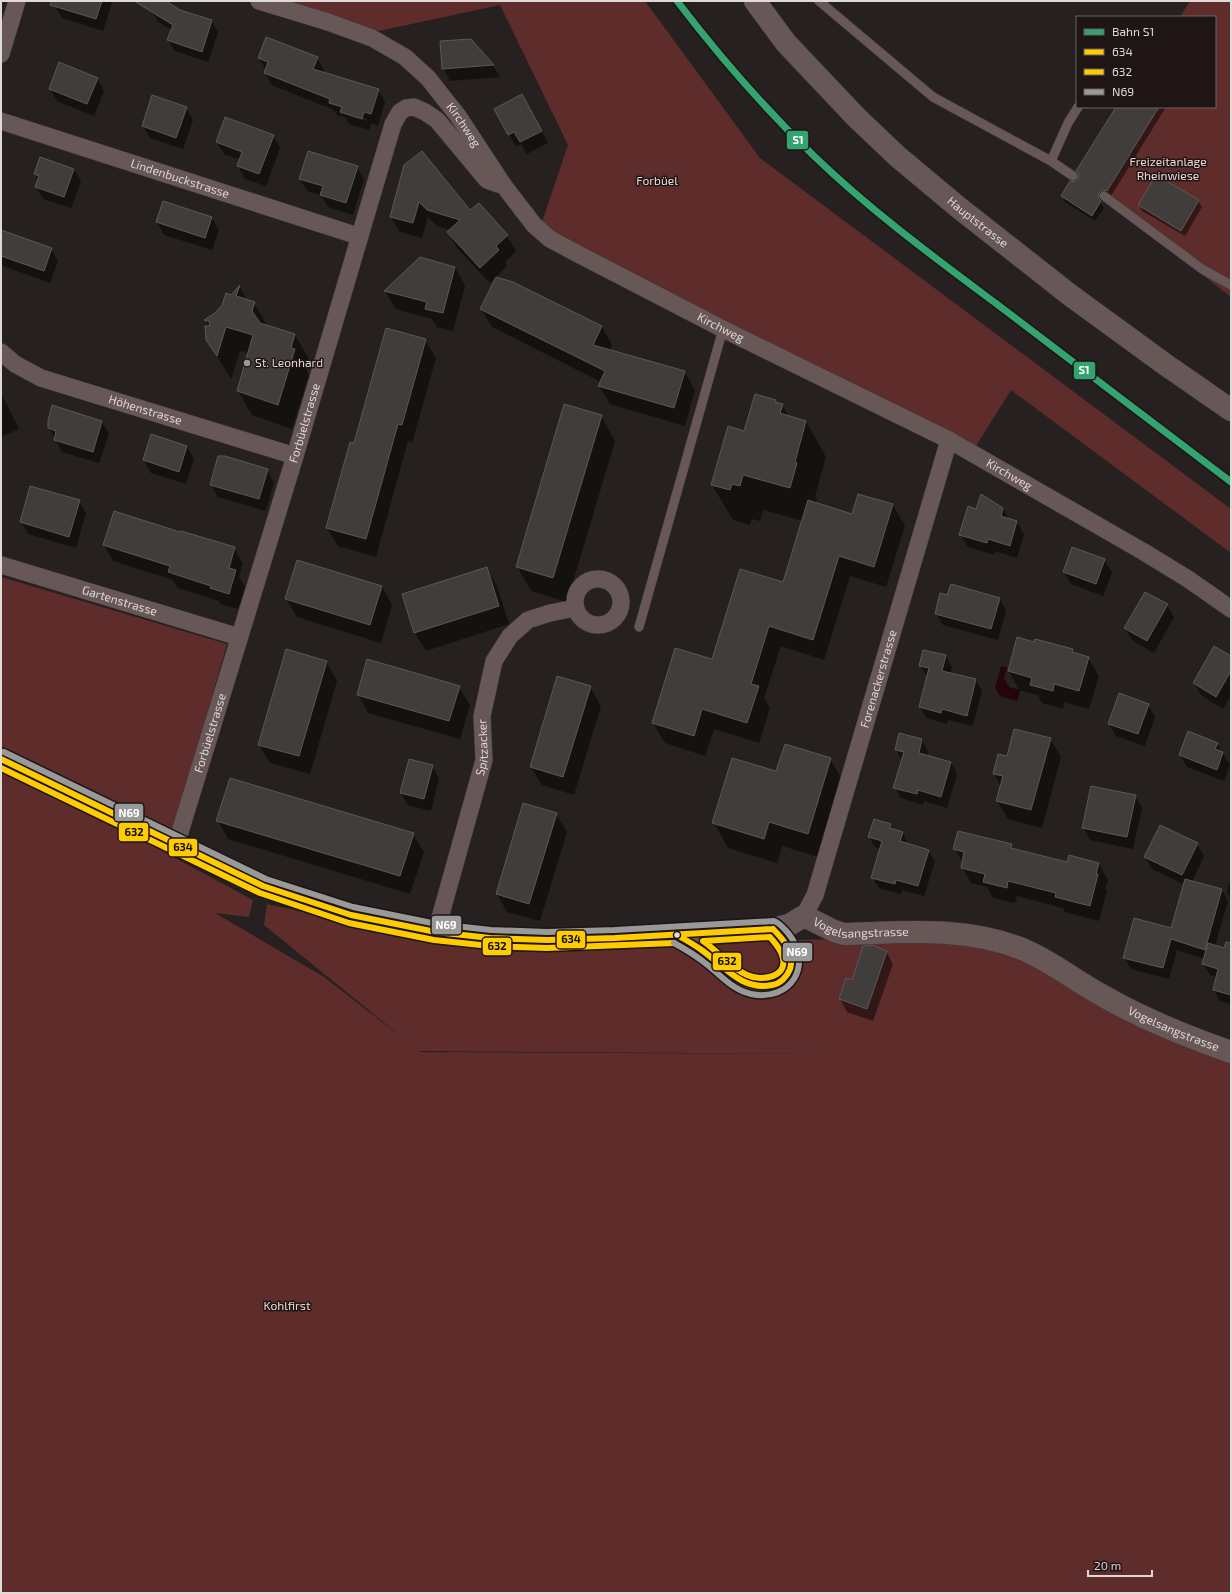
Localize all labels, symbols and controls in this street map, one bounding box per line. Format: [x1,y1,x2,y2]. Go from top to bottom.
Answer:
legend [1076,16,1216,108]
text: Bahn S1 [1112,24,1154,38]
text: 634 [1112,44,1133,58]
text: 632 [1112,64,1133,78]
text: N69 [1112,84,1134,98]
street label: Kirchweg [444,99,484,149]
line badge: S1 [786,130,809,150]
text: S1 [792,133,804,146]
park label: Freizeitanlage Rheinwiese [1129,154,1207,182]
street label: Lindenbuckstrasse [129,155,231,200]
park label: Forbüel [636,173,678,187]
street label: Hauptstrasse [945,193,1011,250]
street label: Kirchweg [695,309,747,344]
place label: St. Leonhard [255,355,323,369]
marker: St. Leonhard [242,358,252,368]
line badge: S1 [1073,361,1096,380]
text: S1 [1078,363,1090,376]
street label: Forbüelstrasse [285,381,322,464]
street label: Höhenstrasse [107,391,184,427]
street label: Kirchweg [984,455,1035,493]
street label: Gartenstrasse [81,582,159,618]
street label: Forenackerstrasse [857,628,899,729]
street label: Forbüelstrasse [191,691,228,774]
street label: Spitzacker [472,719,490,777]
line badge: N69 [114,803,144,822]
text: N69 [119,806,139,819]
line badge: 632 [118,822,149,842]
text: 632 [124,825,144,838]
line badge: 634 [168,838,198,857]
text: 634 [173,840,193,853]
street label: Vogelsangstrasse [811,914,909,940]
line badge: N69 [431,915,462,935]
text: N69 [436,918,456,931]
line badge: 634 [556,930,586,949]
unlabelled marker [672,930,682,940]
text: 634 [561,932,581,945]
line badge: 632 [482,937,512,956]
text: 632 [487,939,507,952]
line badge: N69 [782,942,813,962]
text: N69 [787,945,807,958]
line badge: 632 [712,952,742,971]
text: 632 [717,954,737,967]
street label: Vogelsangstrasse [1126,1003,1221,1053]
park label: Kohlfirst [264,1298,311,1312]
scale bar [1088,1552,1152,1578]
text: 20 m [1094,1558,1121,1572]

